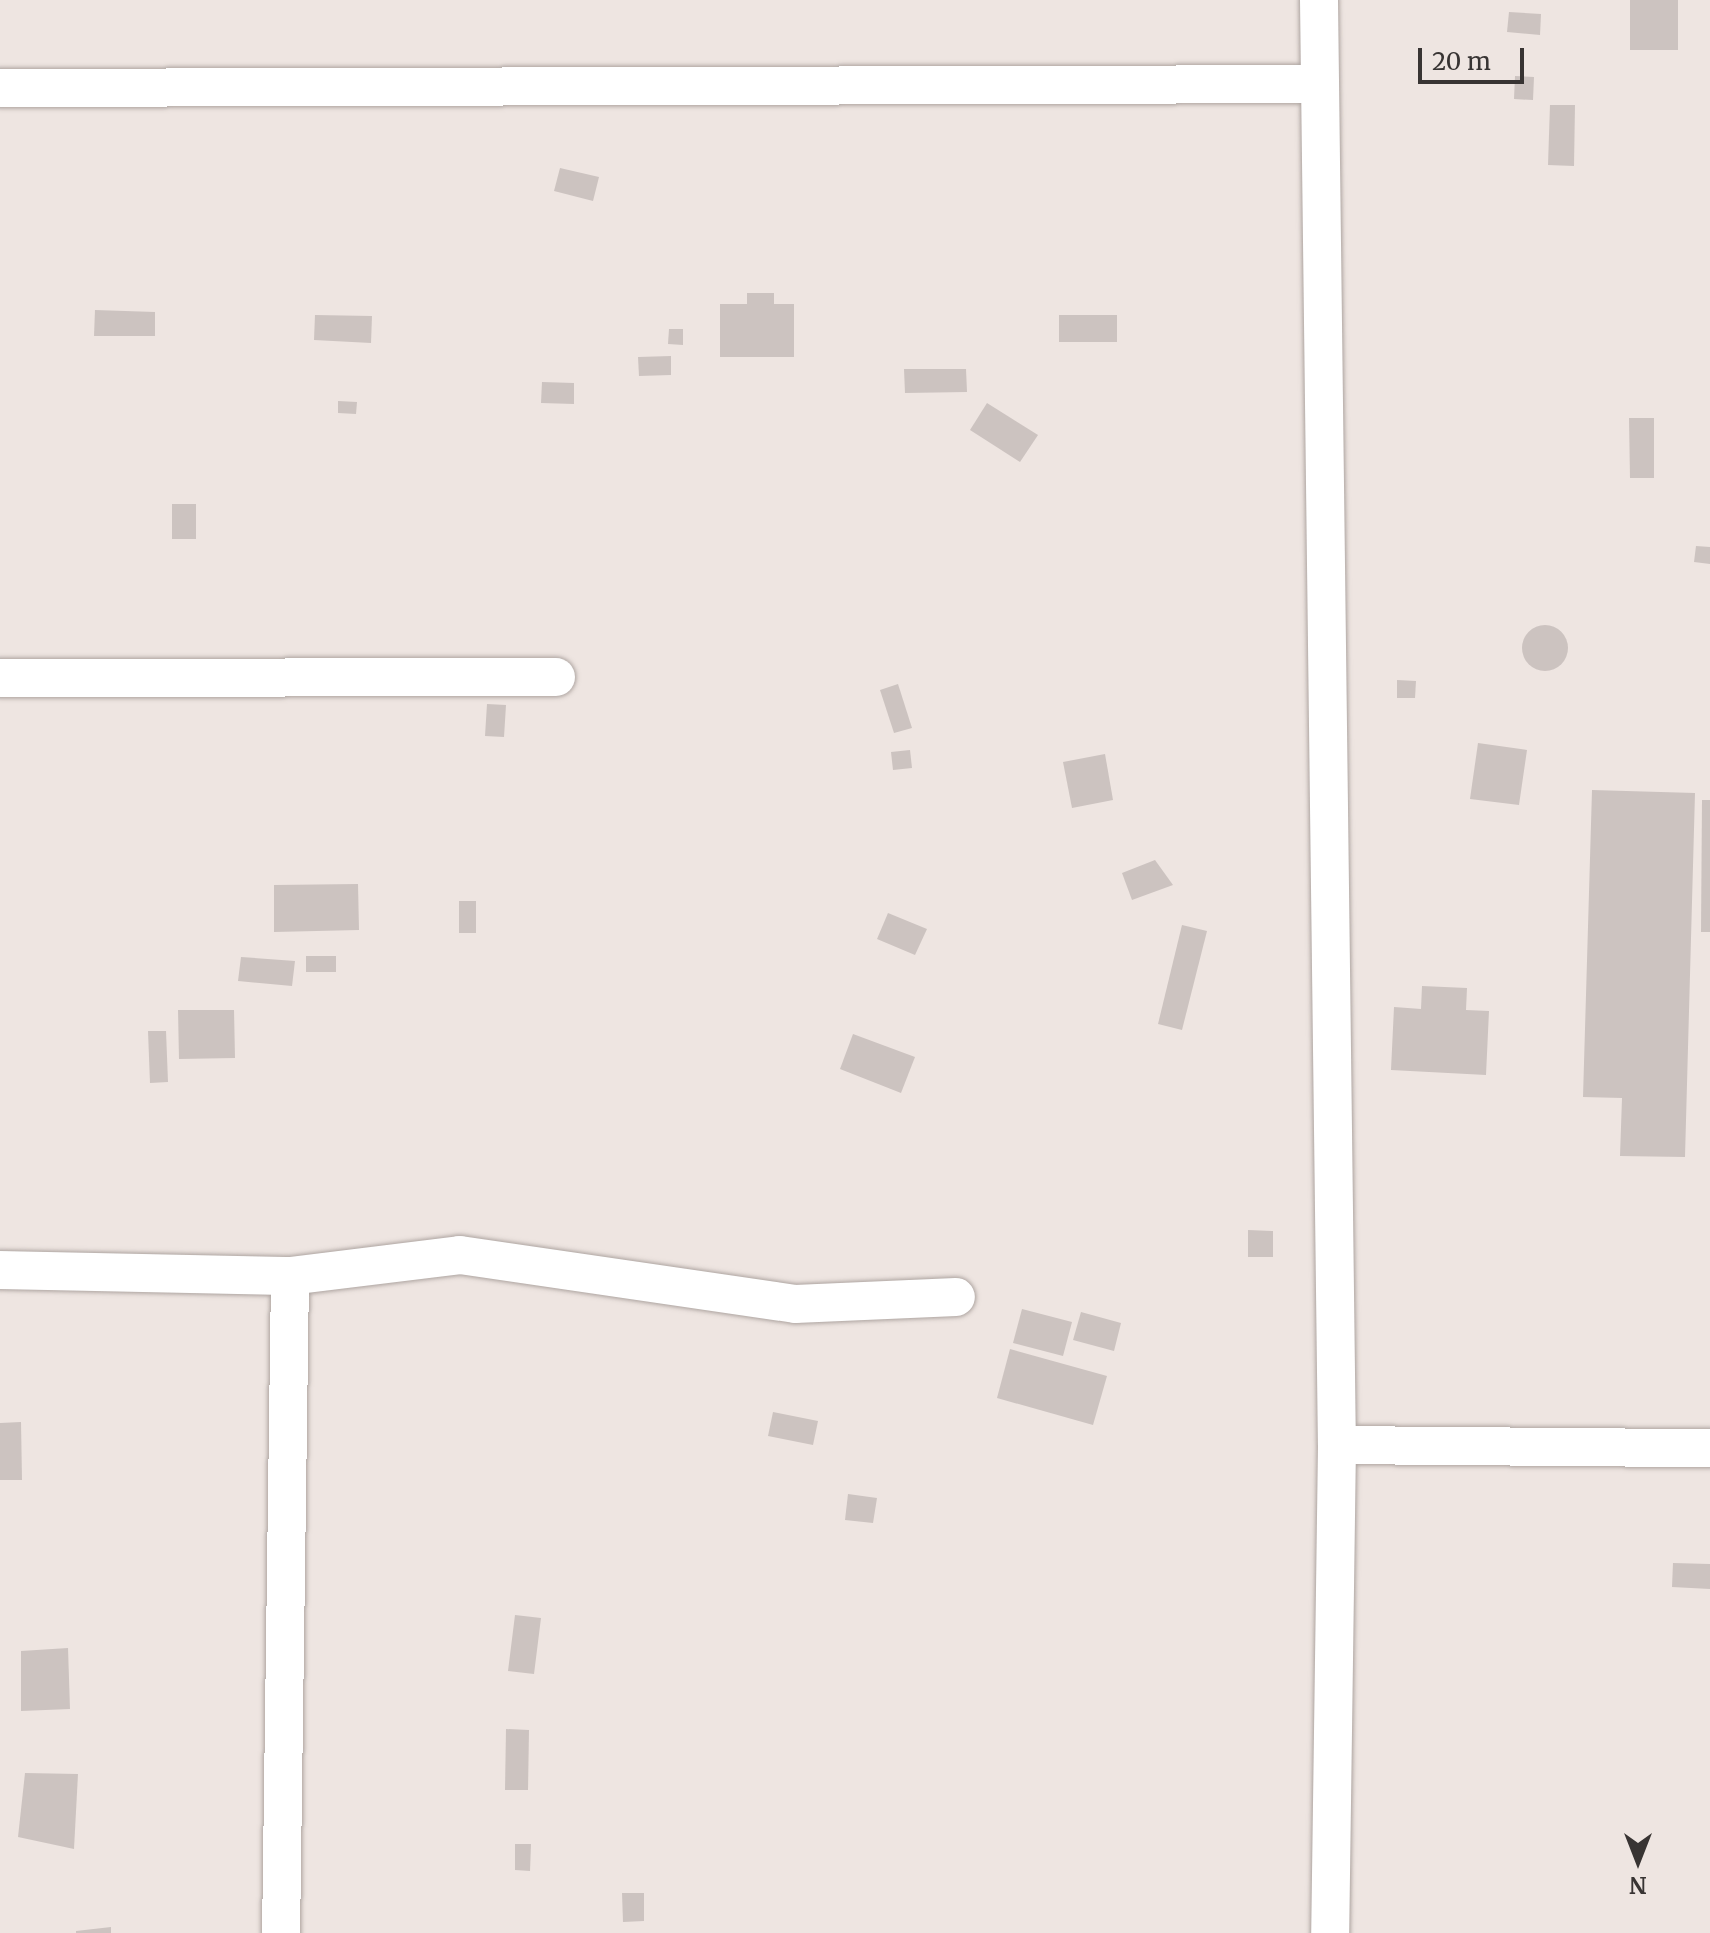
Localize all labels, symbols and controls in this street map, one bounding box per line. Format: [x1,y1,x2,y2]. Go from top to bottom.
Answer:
scale bar [1422,32,1528,82]
text: 20 m [1432,46,1491,77]
north arrow [1598,1821,1678,1901]
text: N [1629,1871,1647,1899]

